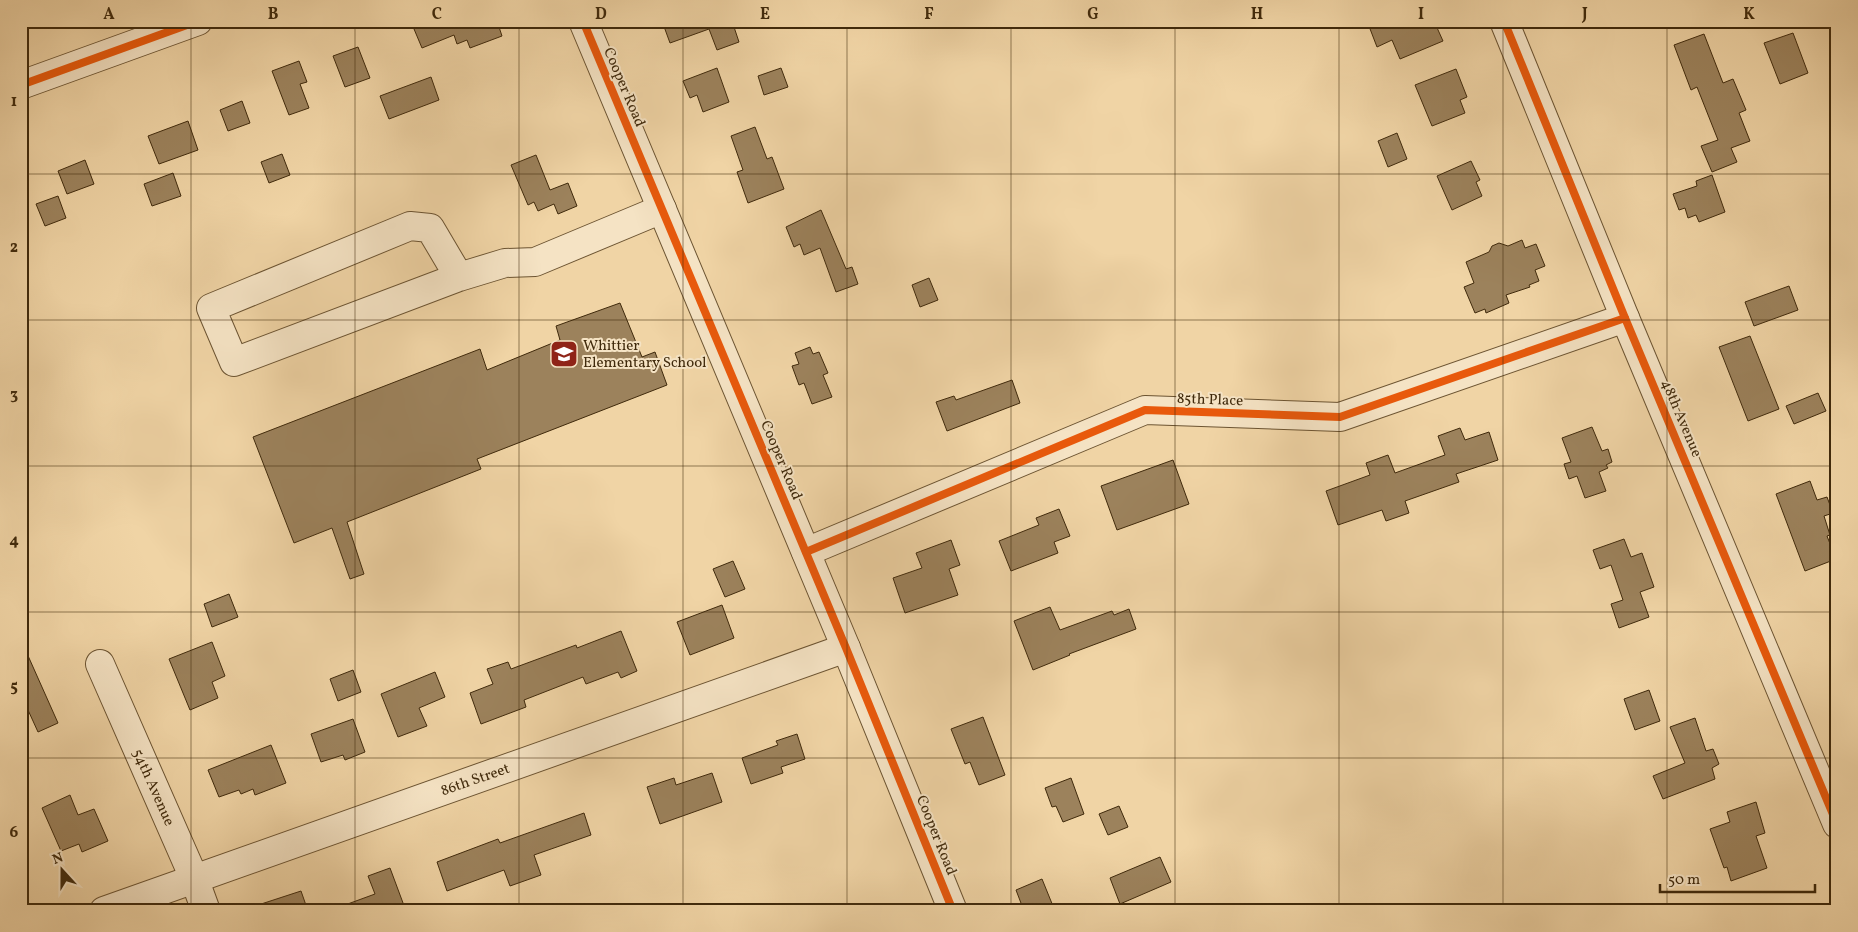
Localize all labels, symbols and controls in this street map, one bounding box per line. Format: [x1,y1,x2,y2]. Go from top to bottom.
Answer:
text: A [103,4,115,26]
text: B [268,4,279,26]
text: C [432,4,442,26]
text: D [595,4,607,26]
text: E [760,4,770,26]
text: F [924,4,934,26]
text: G [1087,4,1099,26]
text: H [1251,4,1263,26]
text: I [1418,4,1424,26]
text: J [1581,4,1588,26]
text: K [1743,4,1755,26]
street label: Cooper Road [597,45,650,131]
text: 1 [11,91,17,113]
text: 2 [10,237,18,259]
place label: Whittier Elementary School [583,336,706,374]
school or university icon: Whittier Elementary School [549,339,579,369]
street label: 48th Avenue [1655,376,1706,461]
text: 3 [10,384,18,406]
street label: 85th Place [1176,389,1243,412]
street label: Cooper Road [754,418,807,504]
text: 4 [9,530,19,552]
text: 5 [10,676,18,698]
street label: 54th Avenue [126,746,179,830]
street label: 86th Street [438,759,513,802]
street label: Cooper Road [910,792,961,879]
text: 6 [10,822,19,844]
north arrow [38,844,88,894]
text: N [50,849,66,870]
scale bar [1660,862,1816,894]
text: 50 m [1668,870,1700,891]

